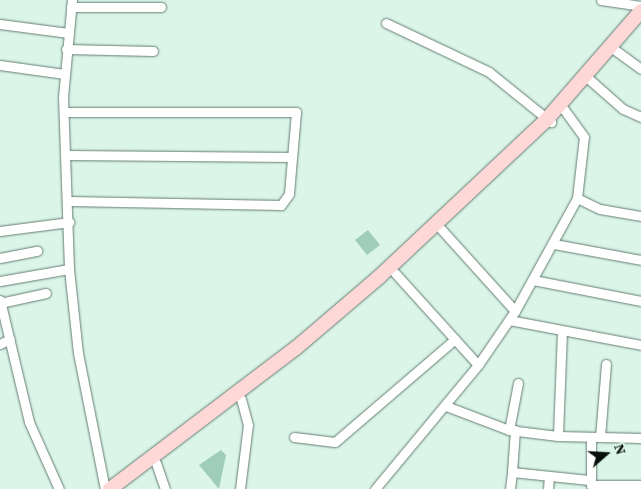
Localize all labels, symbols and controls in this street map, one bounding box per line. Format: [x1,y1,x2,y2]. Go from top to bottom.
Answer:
north arrow [581,429,631,479]
text: N [609,441,631,457]

